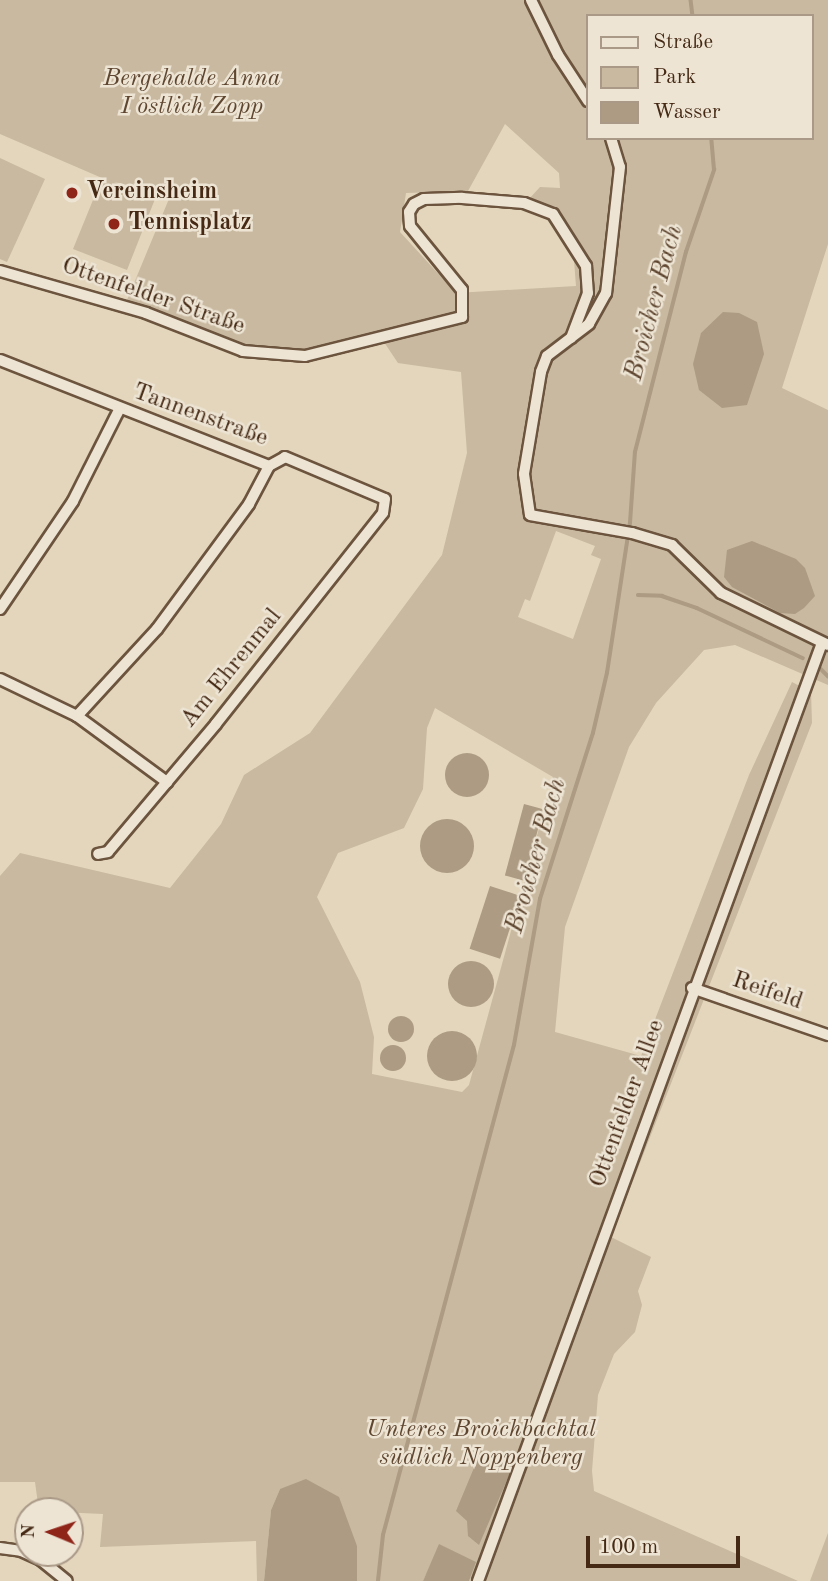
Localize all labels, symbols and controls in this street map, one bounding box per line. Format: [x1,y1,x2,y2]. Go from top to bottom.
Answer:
legend [586,14,814,140]
text: Straße [653,32,713,53]
park label: Bergehalde Anna I östlich Zopp [103,66,281,122]
text: Park [653,67,696,88]
text: Wasser [653,102,721,123]
place label: Vereinsheim [86,179,217,207]
marker: Vereinsheim [64,185,80,201]
place label: Tennisplatz [128,210,252,238]
marker: Tennisplatz [106,216,122,232]
water label: Broicher Bach [619,222,691,384]
street label: Ottenfelder Straße [58,252,248,342]
street label: Tannenstraße [128,378,272,454]
street label: Am Ehrenmal [175,604,289,734]
water label: Broicher Bach [500,775,574,937]
street label: Reifeld [728,967,806,1017]
street label: Ottenfelder Allee [584,1016,672,1192]
park label: Unteres Broichbachtal südlich Noppenberg [366,1417,596,1473]
north arrow [14,1497,84,1567]
scale bar [590,1522,744,1566]
text: N [20,1524,39,1539]
text: 100 m [599,1537,658,1558]

